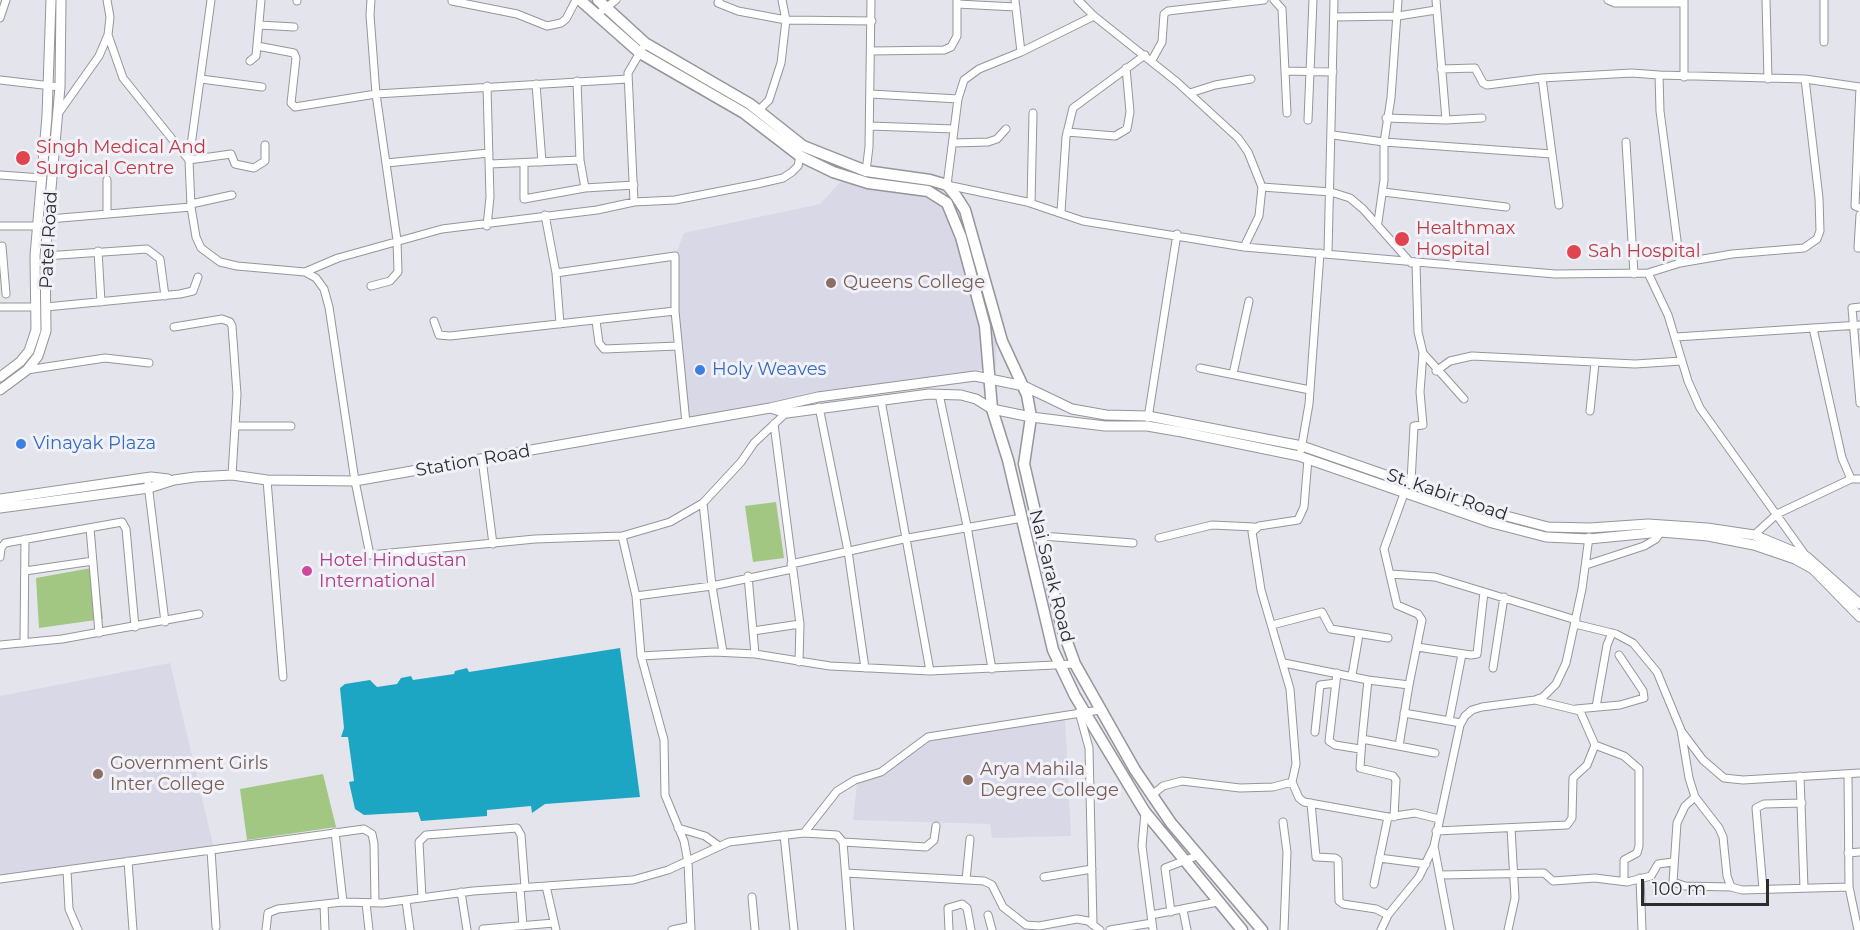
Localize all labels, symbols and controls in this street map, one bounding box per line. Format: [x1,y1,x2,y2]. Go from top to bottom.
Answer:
place label: Singh Medical And Surgical Centre [36,137,206,180]
marker: Singh Medical And Surgical Centre [14,149,32,167]
street label: Patel Road [36,191,62,289]
place label: Healthmax Hospital [1416,218,1515,260]
marker: Healthmax Hospital [1393,230,1411,248]
place label: Sah Hospital [1588,241,1701,263]
marker: Sah Hospital [1565,243,1583,261]
place label: Queens College [843,272,985,294]
marker: Queens College [824,276,838,290]
place label: Holy Weaves [712,359,826,381]
marker: Holy Weaves [693,363,707,377]
place label: Vinayak Plaza [33,433,156,455]
marker: Vinayak Plaza [14,437,28,451]
street label: Station Road [414,440,532,482]
street label: St. Kabir Road [1384,464,1510,526]
street label: Nai Sarak Road [1024,507,1078,645]
place label: Hotel Hindustan International [319,550,467,592]
marker: Hotel Hindustan International [300,564,314,578]
place label: Government Girls Inter College [110,753,268,795]
place label: Arya Mahila Degree College [980,759,1119,802]
marker: Government Girls Inter College [91,767,105,781]
marker: Arya Mahila Degree College [961,773,975,787]
scale bar [1644,867,1772,905]
text: 100 m [1652,878,1706,900]

